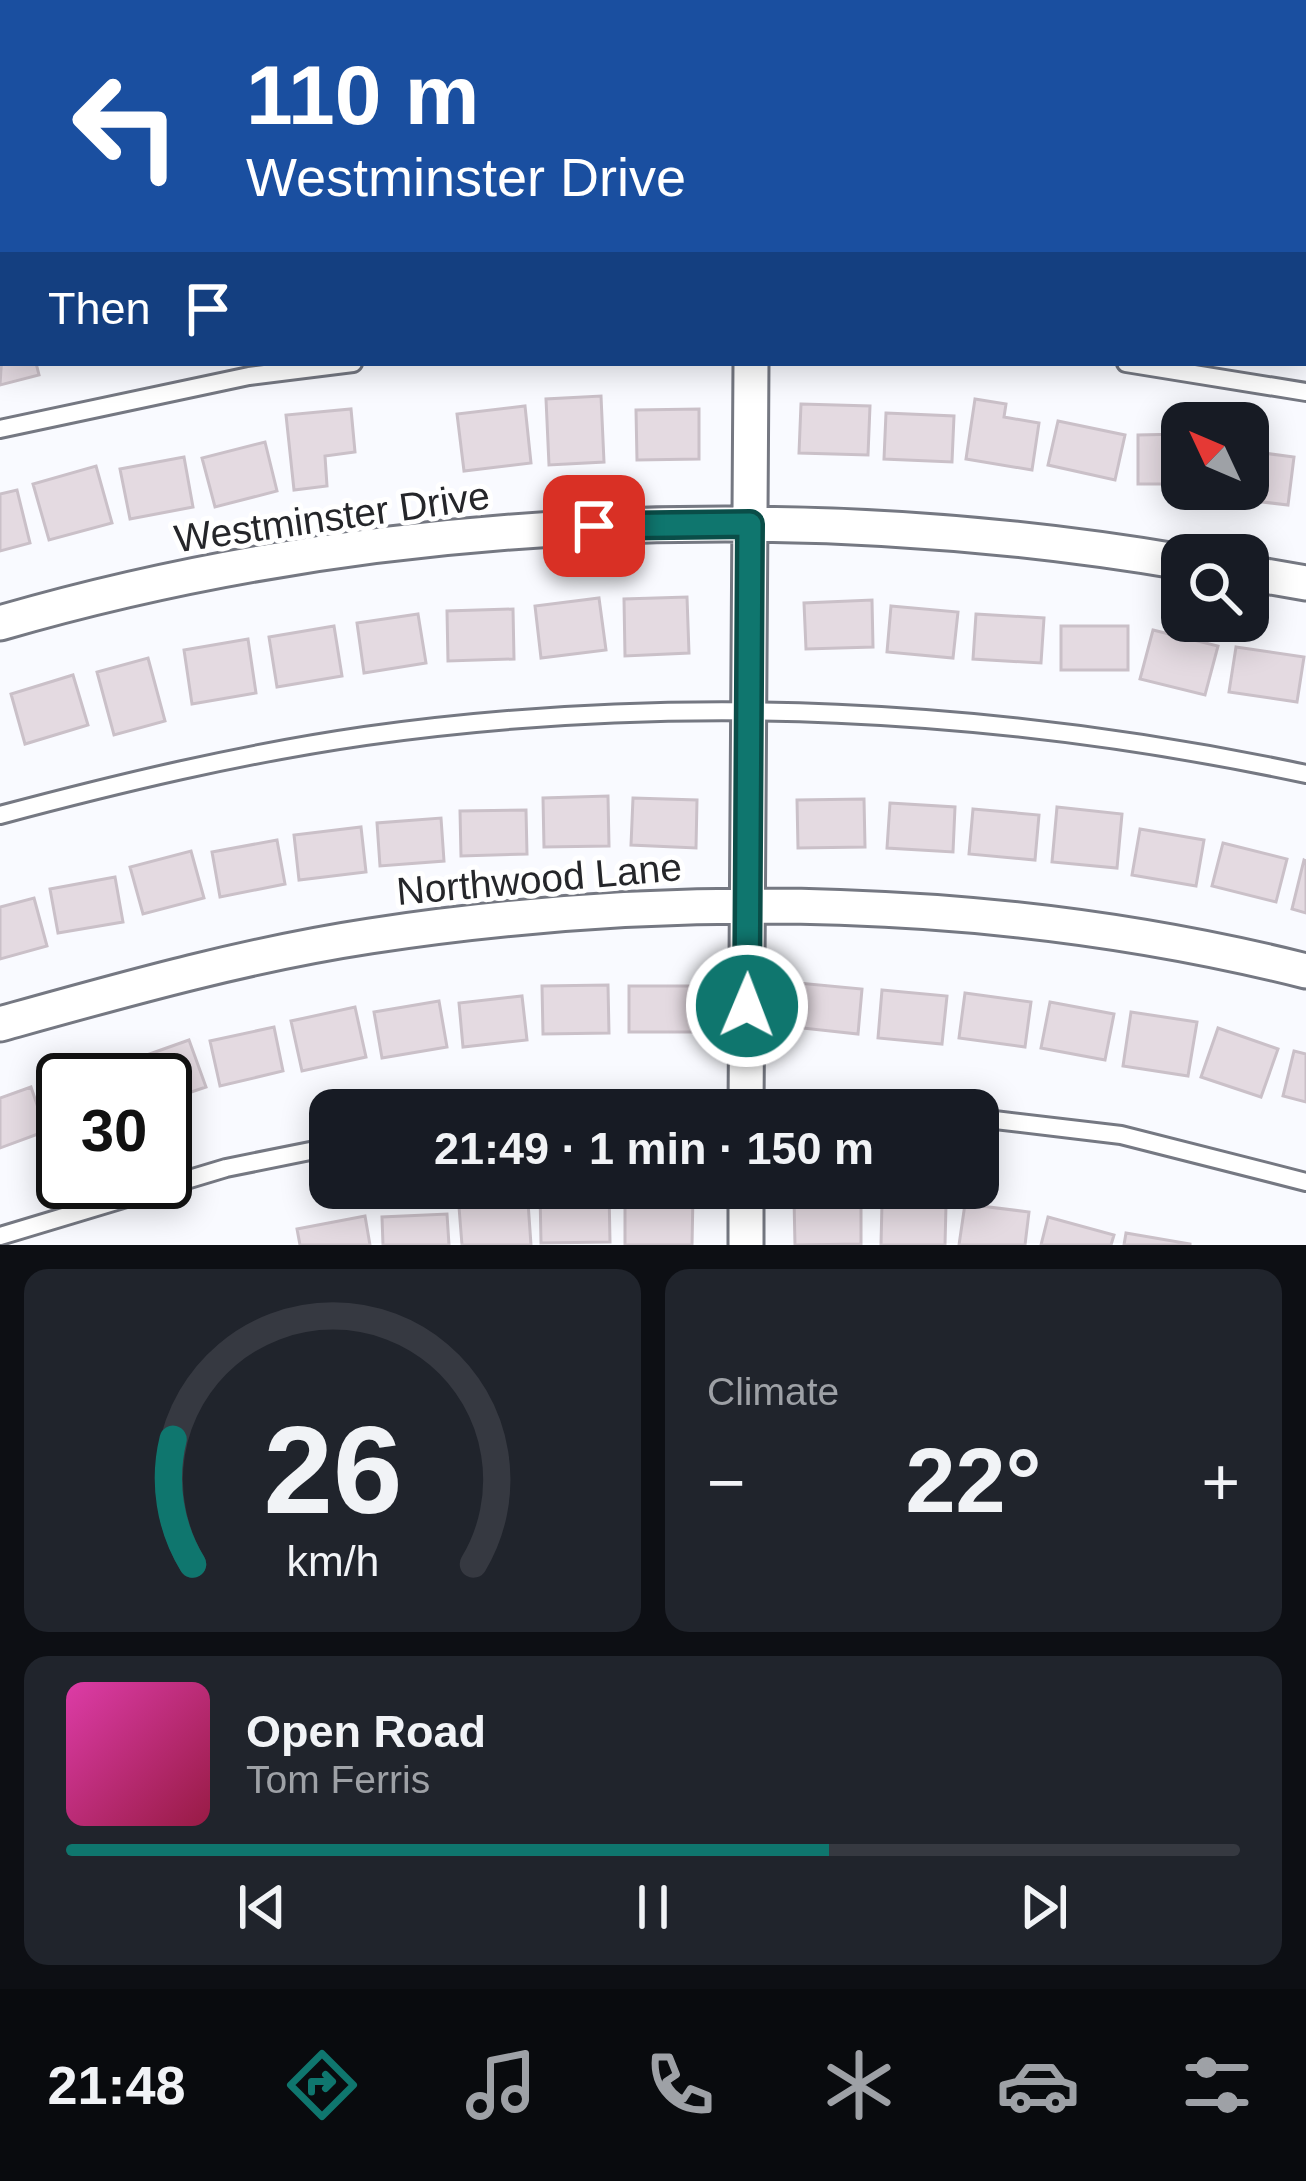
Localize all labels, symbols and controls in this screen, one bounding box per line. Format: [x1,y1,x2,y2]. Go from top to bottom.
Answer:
icon: left [48,48,204,204]
text: 110 m [246,48,480,142]
text: Westminster Drive [246,147,686,207]
icon: arrive [175,276,241,342]
text: Then [48,283,151,334]
north arrow [1161,402,1269,510]
map controls [1161,402,1269,642]
street label: Westminster Drive [172,474,492,560]
pin [543,475,645,577]
icon: arrive [561,493,627,559]
button: search [1161,534,1269,642]
street label: Northwood Lane [395,845,683,913]
position arrow [684,943,810,1069]
speed limit sign: 30 [36,1053,192,1209]
text: 21:49 · 1 min · 150 m [434,1123,874,1174]
text: Climate [707,1370,839,1413]
text: 26 [263,1400,402,1539]
text: 22° [905,1431,1042,1531]
text: − [707,1445,746,1519]
text: + [1201,1445,1240,1519]
text: km/h [286,1536,379,1584]
text: Open Road [246,1706,486,1757]
text: Tom Ferris [246,1758,430,1801]
icon: previous [229,1874,295,1940]
icon: pause [620,1874,686,1940]
icon: next [1011,1874,1077,1940]
icon: directions [280,2043,364,2127]
icon: music [459,2043,543,2127]
icon: phone [638,2043,722,2127]
icon: climate [817,2043,901,2127]
icon: car [996,2043,1080,2127]
icon: filters [1175,2043,1259,2127]
text: 21:48 [47,2055,186,2115]

